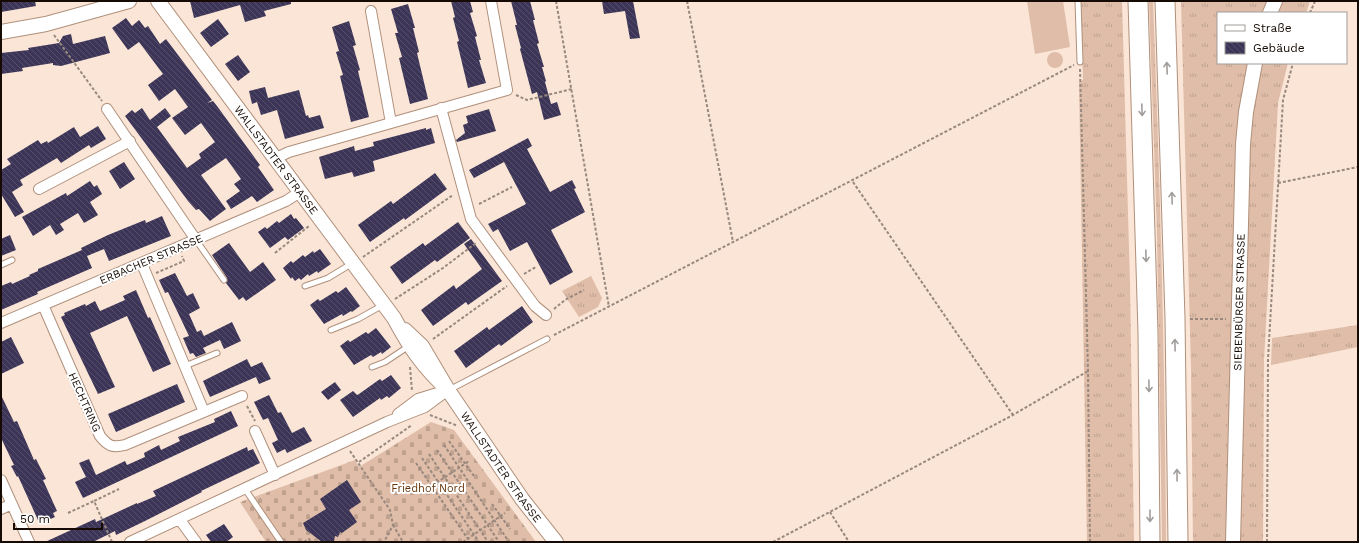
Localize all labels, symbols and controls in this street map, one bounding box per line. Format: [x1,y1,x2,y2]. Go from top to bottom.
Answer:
legend [1217,12,1347,64]
text: Straße [1253,21,1292,35]
text: Gebäude [1253,41,1305,55]
one-way arrow [1164,62,1171,75]
street label: WALLSTADTER STRASSE [231,103,320,217]
one-way arrow [1138,103,1146,116]
one-way arrow [1168,192,1175,205]
street label: ERBACHER STRASSE [98,232,205,287]
street label: SIEBENBÜRGER STRASSE [1231,233,1248,371]
one-way arrow [1142,249,1149,262]
one-way arrow [1171,339,1179,352]
street label: HECHTRING [66,370,103,434]
one-way arrow [1145,379,1152,392]
street label: WALLSTADTER STRASSE [458,410,544,525]
one-way arrow [1173,469,1181,482]
park label: Friedhof Nord [391,482,465,495]
scale bar [14,505,102,531]
one-way arrow [1146,509,1154,522]
text: 50 m [20,512,50,526]

